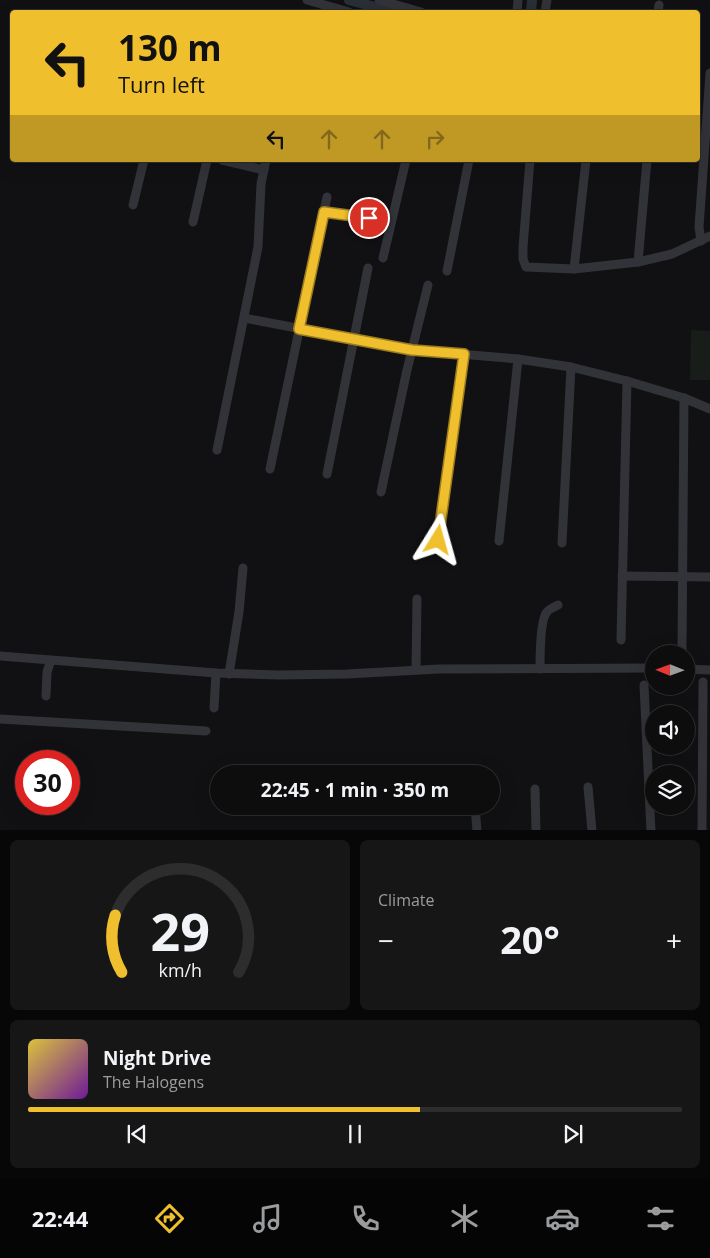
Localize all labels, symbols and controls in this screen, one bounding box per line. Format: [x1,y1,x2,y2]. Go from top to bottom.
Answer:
text: 130 m [118,24,222,71]
icon: left [35,30,100,95]
text: Turn left [118,69,205,99]
icon: left [262,125,290,153]
icon: ahead [315,125,343,153]
icon: ahead [368,125,396,153]
icon: right [421,125,449,153]
pin [348,197,390,239]
icon: arrive [355,204,383,232]
position arrow [411,513,463,565]
north arrow [645,645,695,695]
map controls [645,645,695,815]
button: sound [645,705,695,755]
speed limit sign: 30 [15,750,80,815]
button: layers [645,765,695,815]
text: 22:45 · 1 min · 350 m [261,777,449,803]
text: Climate [378,889,435,911]
text: 29 [150,895,210,966]
text: 20° [500,913,560,965]
text: − [378,921,394,959]
text: + [666,921,682,959]
text: km/h [158,958,202,982]
text: Night Drive [103,1045,211,1071]
text: The Halogens [103,1071,204,1093]
icon: previous [123,1120,151,1148]
icon: pause [341,1120,369,1148]
icon: next [559,1120,587,1148]
icon: directions [152,1201,187,1236]
icon: music [250,1201,285,1236]
icon: phone [348,1201,383,1236]
icon: climate [447,1201,482,1236]
icon: car [545,1201,580,1236]
icon: filters [643,1201,678,1236]
text: 22:44 [32,1203,88,1233]

